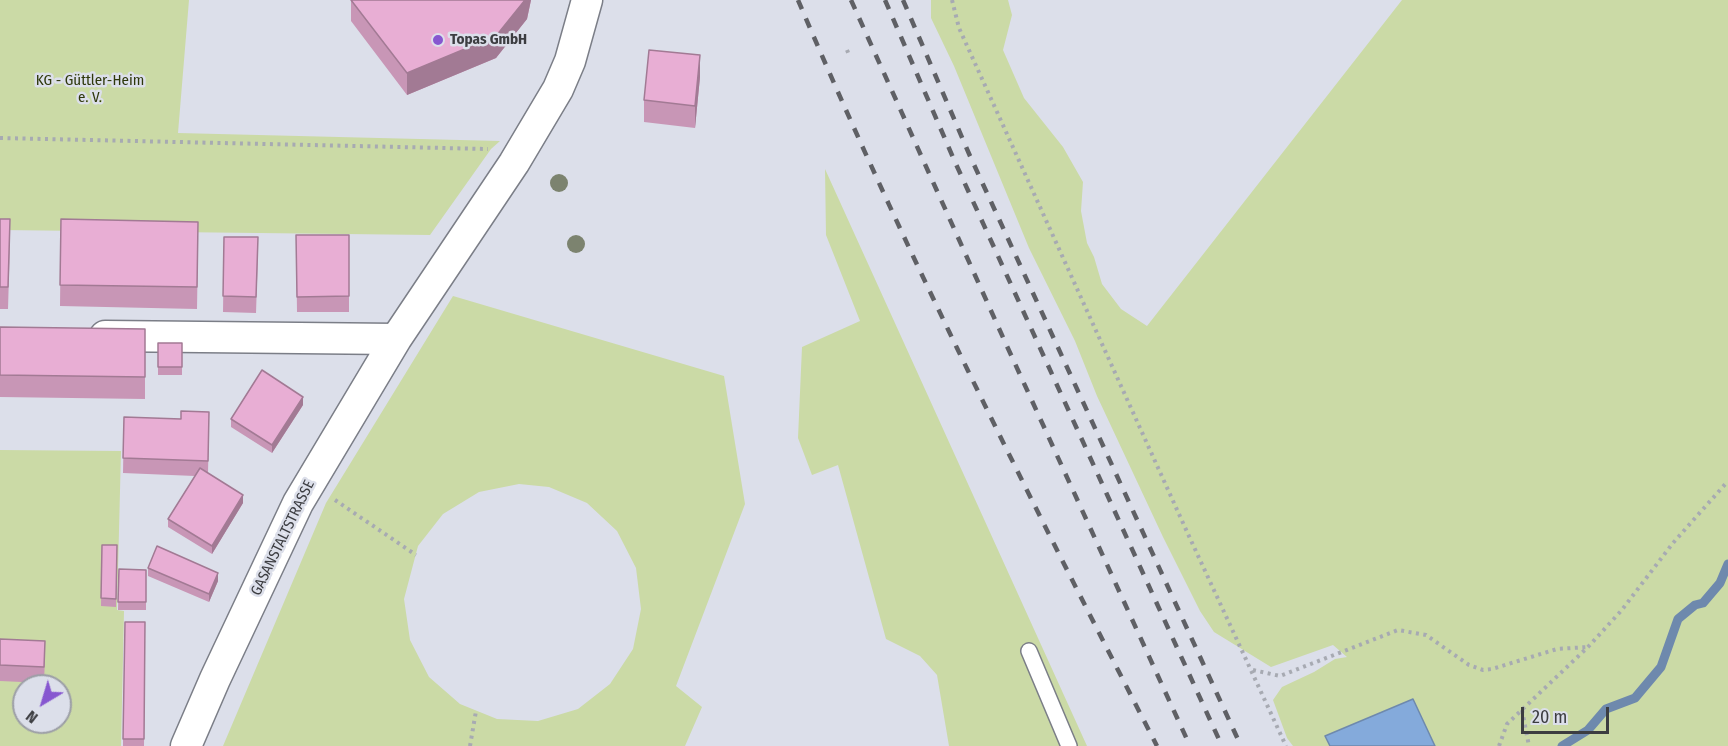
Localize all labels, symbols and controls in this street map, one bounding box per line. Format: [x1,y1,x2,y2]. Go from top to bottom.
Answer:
place label: Topas GmbH [450,31,527,49]
marker: Topas GmbH [431,33,445,47]
park label: KG - Güttler-Heim e. V. [36,72,144,107]
street label: GASANSTALTSTRASSE [247,477,319,599]
north arrow [12,674,72,734]
scale bar [1524,695,1612,733]
text: 20 m [1532,706,1567,728]
text: N [22,707,41,727]

